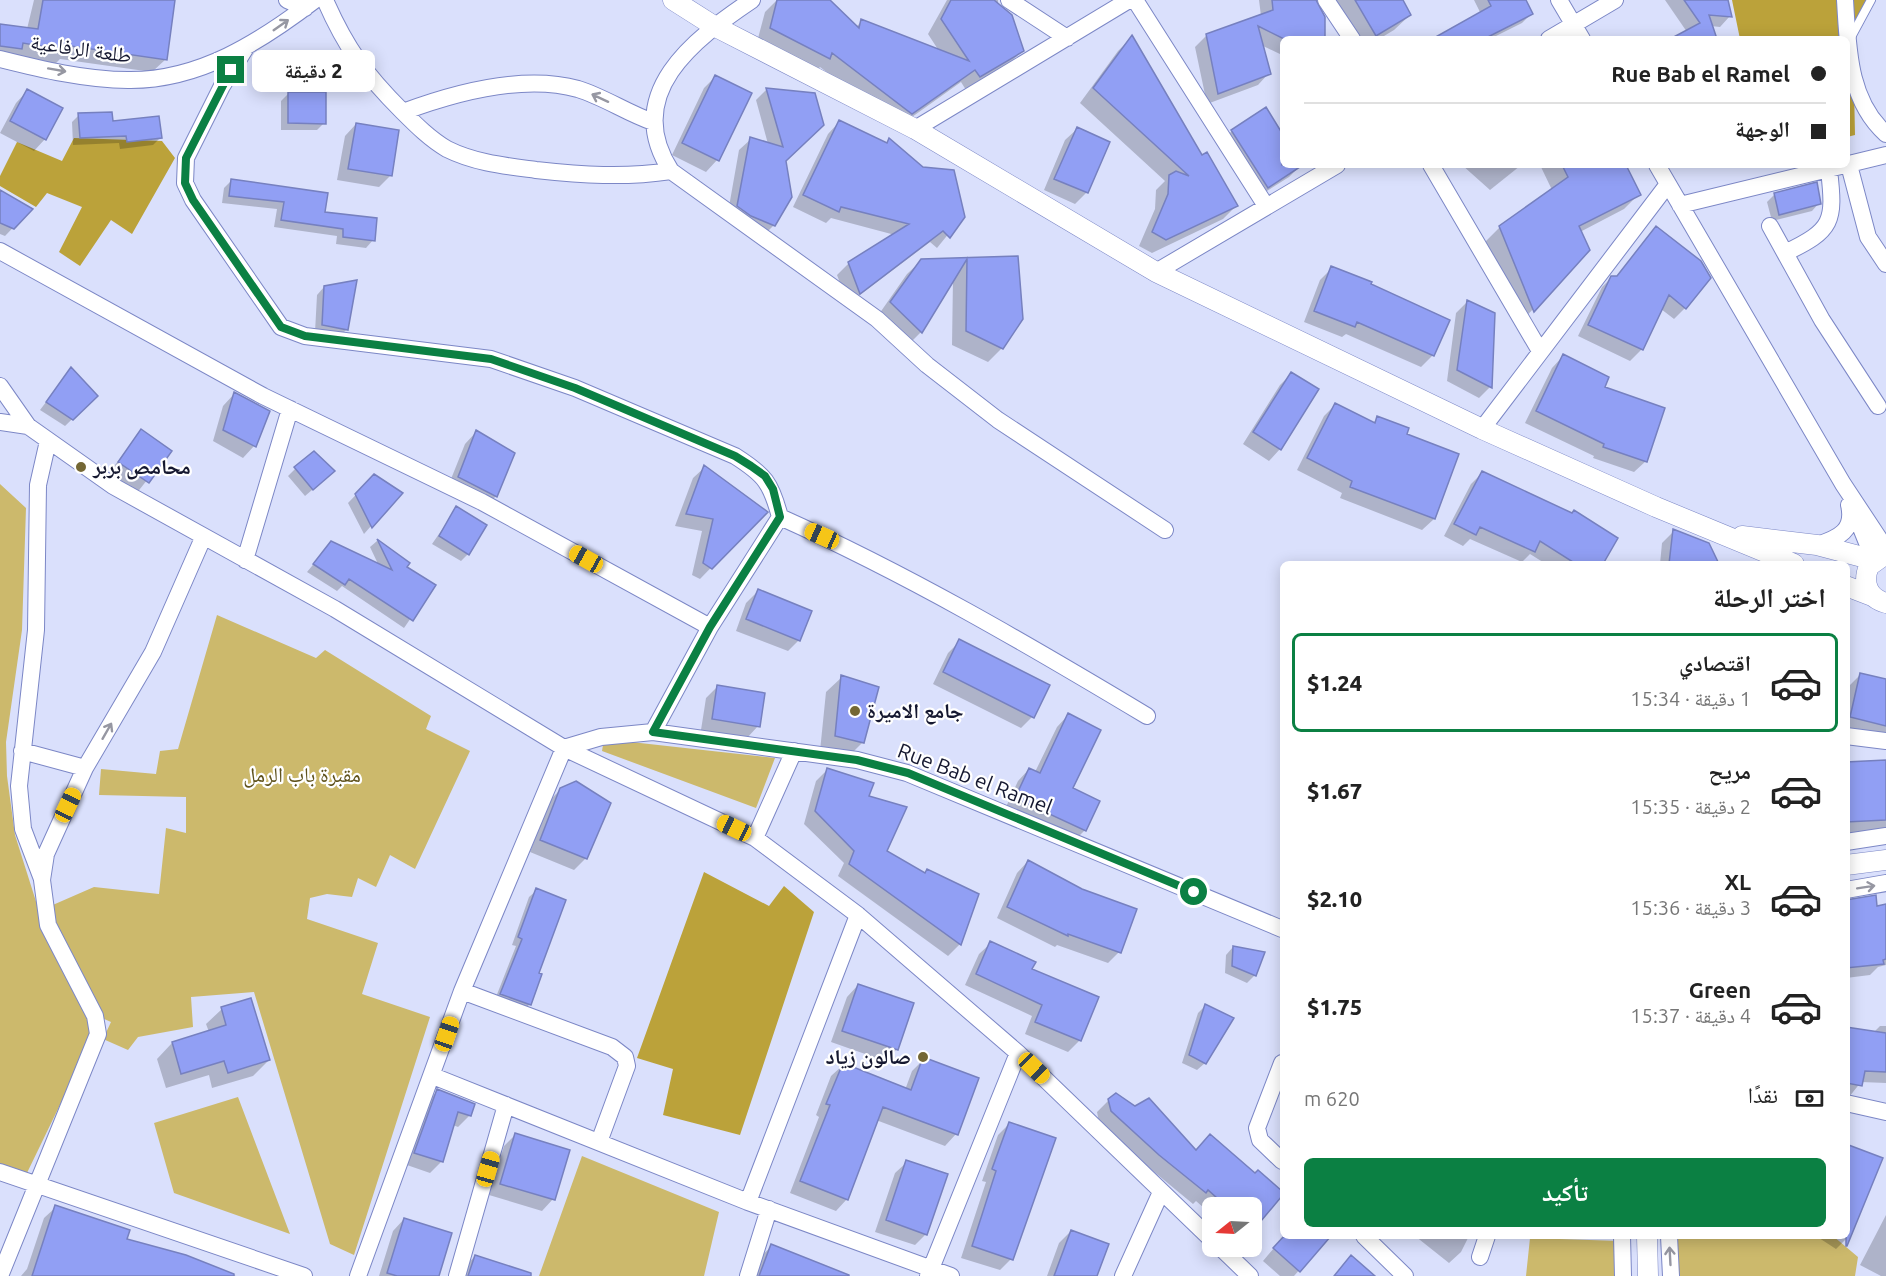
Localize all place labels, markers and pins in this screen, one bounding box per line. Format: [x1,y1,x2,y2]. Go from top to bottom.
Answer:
place label: محامص بربر [92,454,191,480]
marker: محامص بربر [74,460,88,474]
place label: جامع الاميرة [867,698,964,725]
marker: جامع الاميرة [848,704,862,718]
place label: صالون زياد [825,1044,911,1069]
marker: صالون زياد [916,1050,930,1064]

